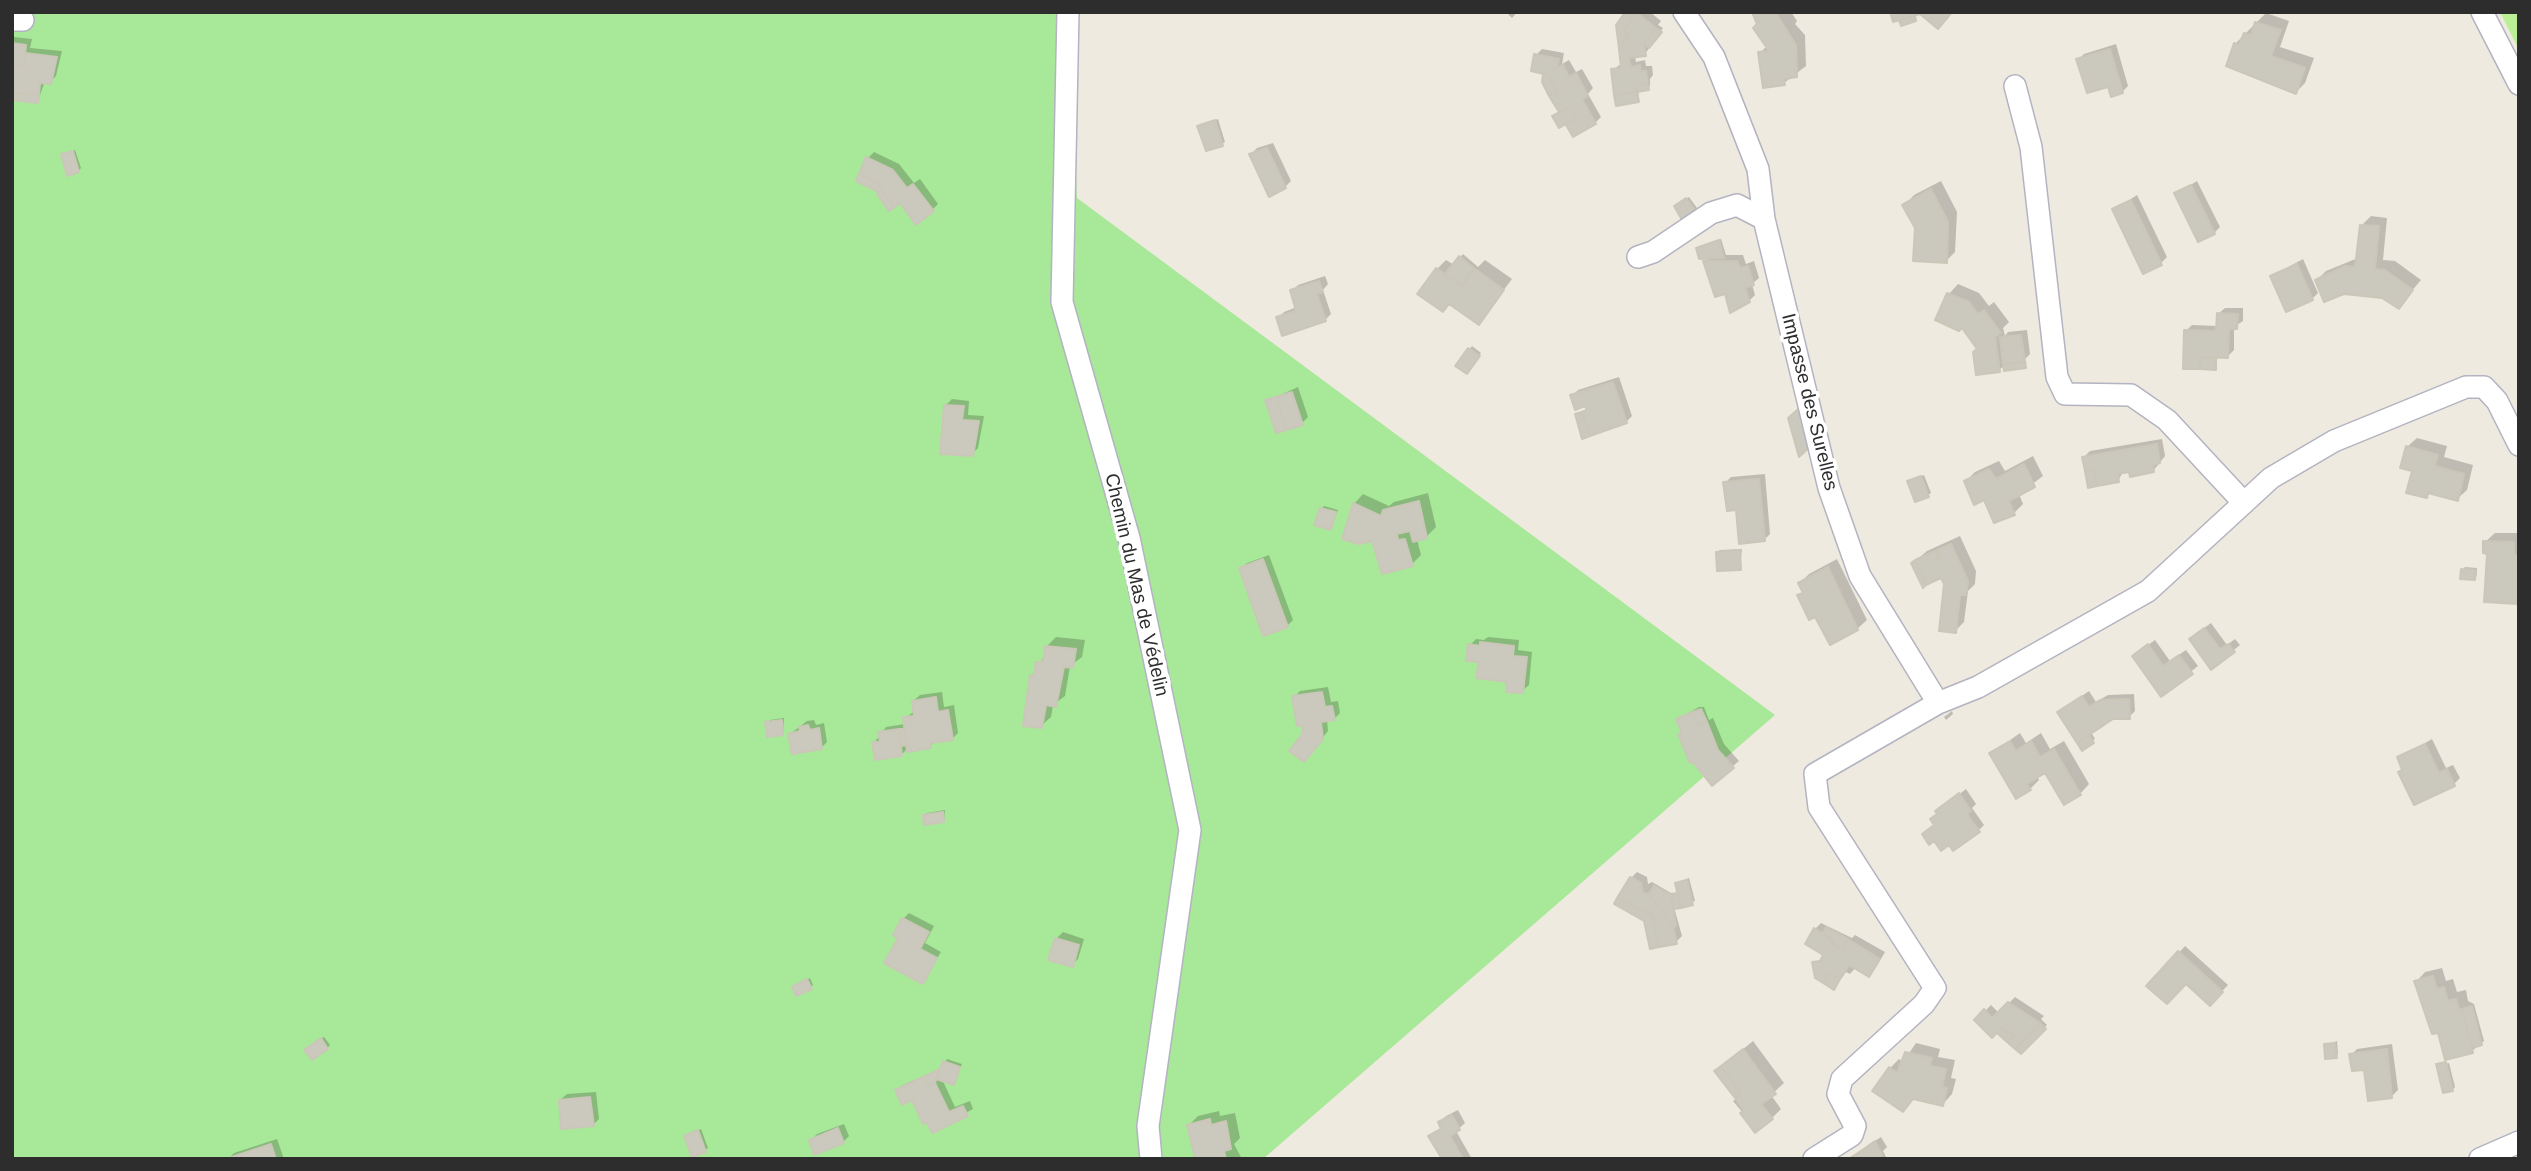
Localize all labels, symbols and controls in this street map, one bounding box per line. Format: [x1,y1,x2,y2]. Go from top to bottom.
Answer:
street label: Impasse des Surelles [1776,311,1842,493]
street label: Chemin du Mas de Védelin [1099,471,1173,699]

